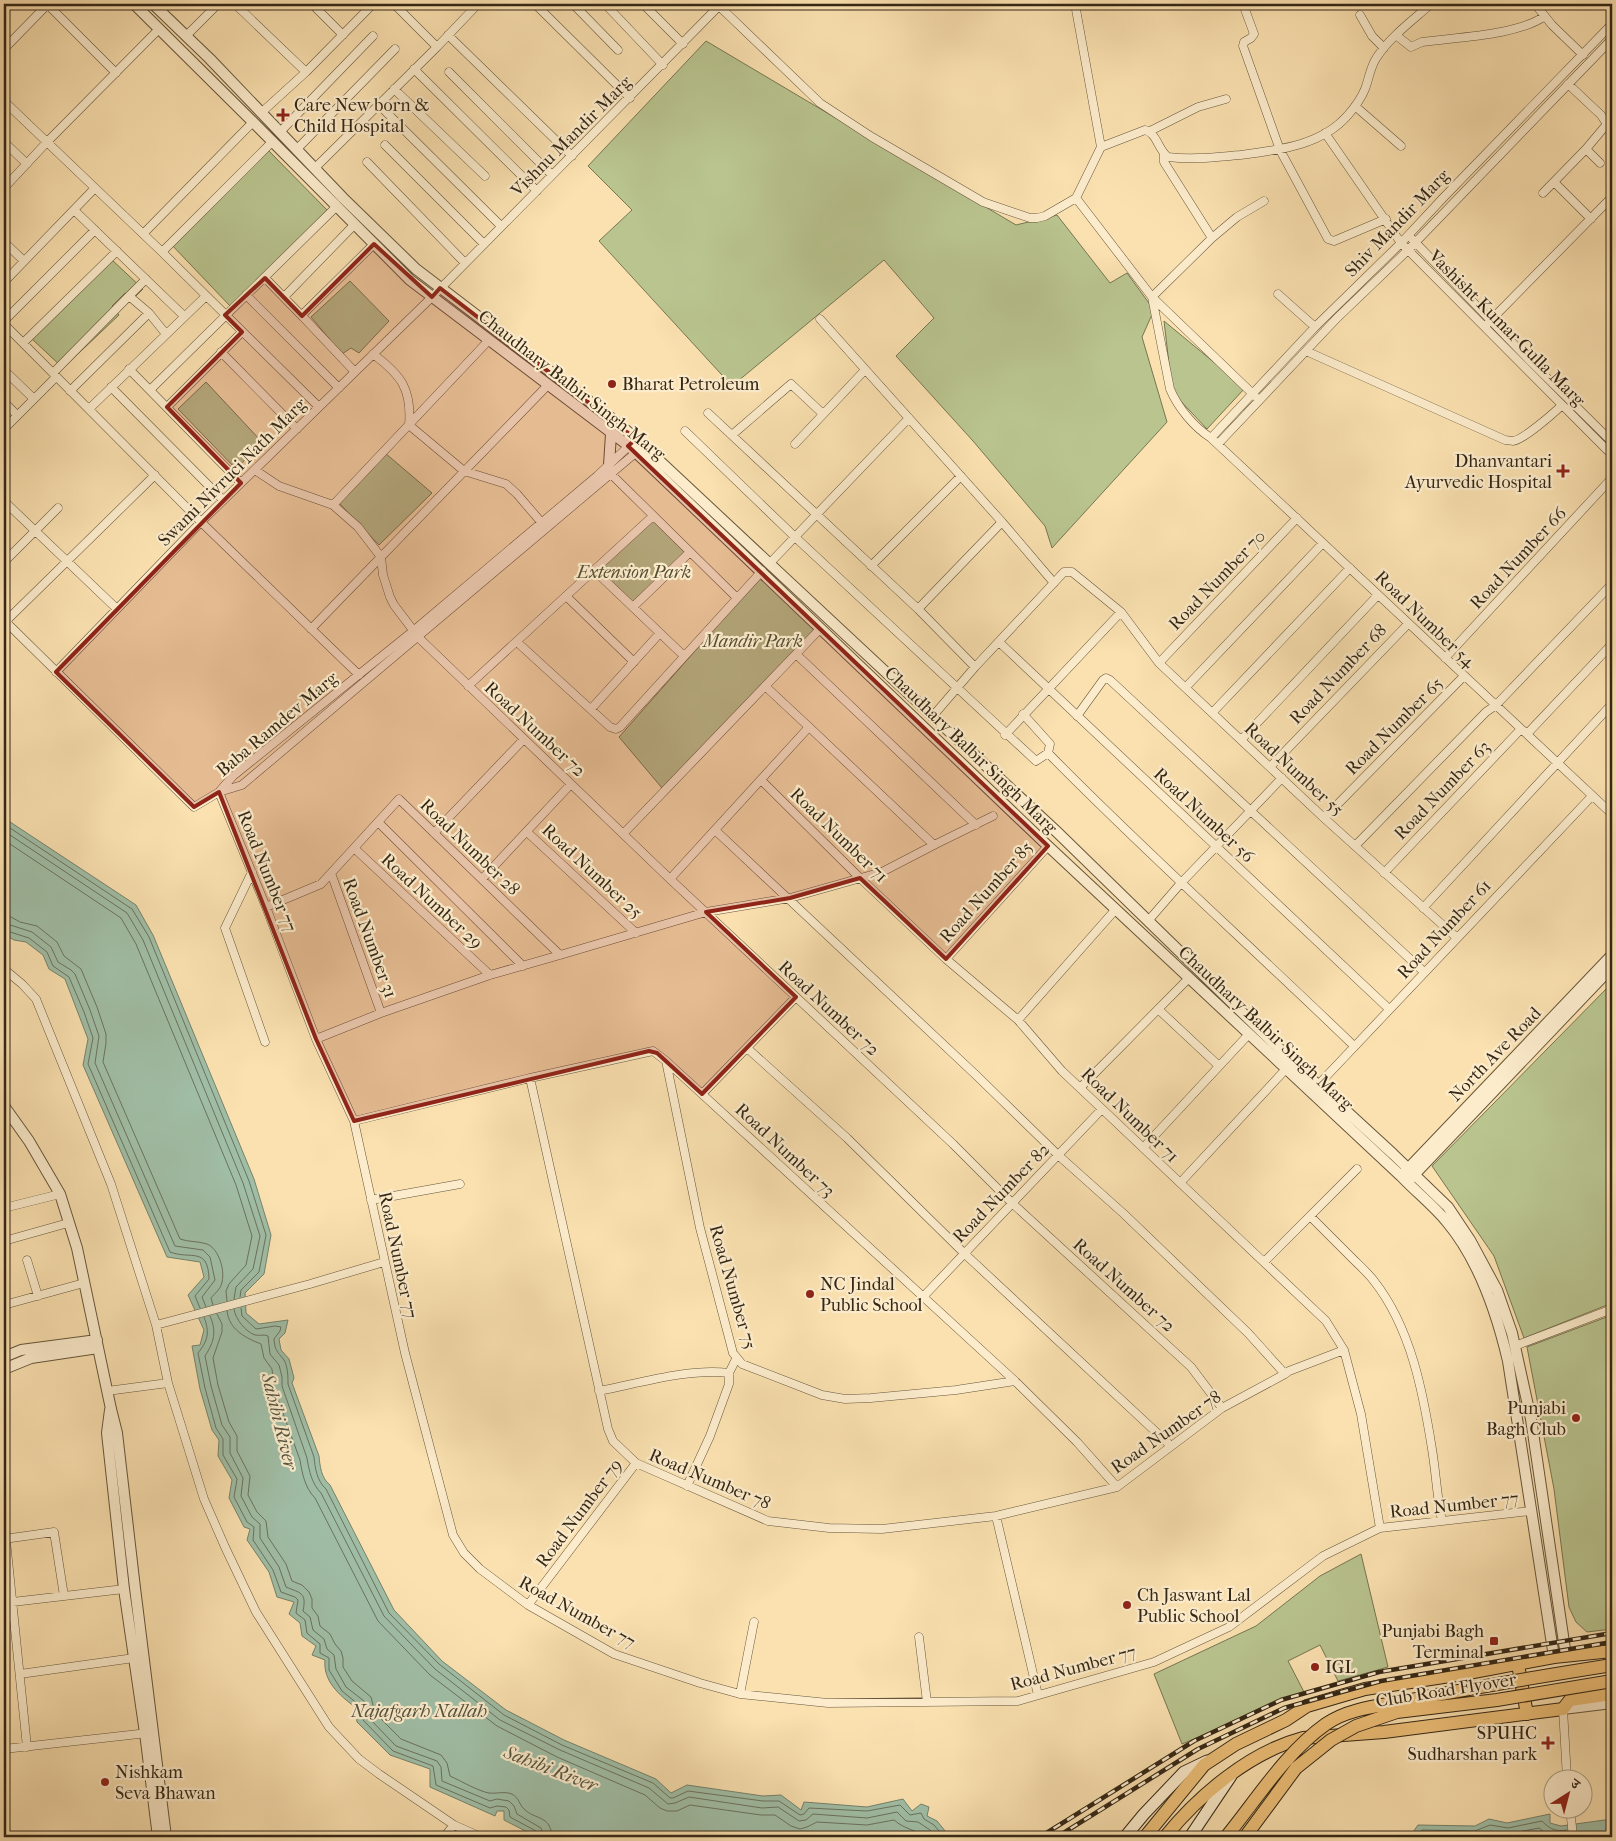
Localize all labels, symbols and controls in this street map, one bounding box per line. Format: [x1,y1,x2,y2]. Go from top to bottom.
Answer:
street label: Vishnu Mandir Marg [506,71,636,202]
place label: Care New born & Child Hospital [294,95,429,137]
marker: Care New born & Child Hospital [276,108,290,122]
street label: Shiv Mandir Marg [1341,165,1454,281]
street label: Vashisht Kumar Gulla Marg [1423,245,1589,411]
street label: Chaudhary Balbir Singh Marg [474,306,670,465]
place label: Bharat Petroleum [622,374,760,395]
marker: Bharat Petroleum [606,378,618,390]
street label: Swami Nivruci Nath Marg [154,394,311,551]
place label: Dhanvantari Ayurvedic Hospital [1404,451,1553,493]
marker: Dhanvantari Ayurvedic Hospital [1556,464,1570,478]
street label: Road Number 66 [1466,503,1571,614]
street label: Road Number 70 [1164,526,1270,635]
park label: Extension Park [576,562,691,583]
street label: Road Number 54 [1370,566,1479,673]
street label: Road Number 68 [1285,620,1391,729]
park label: Mandir Park [701,631,803,652]
street label: Chaudhary Balbir Singh Marg [880,662,1062,839]
street label: Baba Ramdev Marg [212,667,342,781]
street label: Road Number 65 [1341,673,1448,780]
street label: Road Number 72 [480,677,589,781]
street label: Road Number 55 [1240,718,1348,821]
street label: Road Number 63 [1390,737,1495,844]
street label: Road Number 56 [1149,763,1258,867]
street label: Road Number 71 [786,784,892,887]
street label: Road Number 28 [415,794,524,900]
street label: Road Number 77 [233,807,301,935]
street label: Road Number 25 [537,820,646,923]
street label: Road Number 85 [935,837,1037,947]
street label: Road Number 29 [377,849,487,954]
street label: Road Number 31 [338,875,401,1001]
street label: Road Number 61 [1393,875,1496,983]
street label: Chaudhary Balbir Singh Marg [1174,942,1358,1115]
street label: Road Number 72 [774,956,883,1060]
street label: North Ave Road [1445,1003,1546,1106]
street label: Road Number 71 [1077,1064,1183,1167]
street label: Road Number 73 [731,1099,839,1202]
street label: Road Number 82 [948,1139,1054,1248]
street label: Road Number 77 [374,1190,421,1321]
street label: Road Number 75 [705,1222,760,1352]
street label: Road Number 72 [1068,1234,1179,1337]
place label: NC Jindal Public School [820,1274,922,1316]
marker: NC Jindal Public School [804,1288,816,1300]
water label: Sahibi River [256,1370,302,1473]
street label: Road Number 78 [1107,1387,1226,1478]
place label: Punjabi Bagh Club [1486,1398,1567,1440]
marker: Punjabi Bagh Club [1570,1412,1582,1424]
street label: Road Number 78 [646,1444,774,1515]
street label: Road Number 79 [532,1455,627,1572]
street label: Road Number 77 [1389,1488,1520,1523]
street label: Road Number 77 [515,1572,639,1653]
place label: Ch Jaswant Lal Public School [1137,1585,1251,1627]
marker: Ch Jaswant Lal Public School [1121,1599,1133,1611]
place label: Punjabi Bagh Terminal [1381,1621,1484,1663]
marker: Punjabi Bagh Terminal [1488,1635,1500,1647]
street label: Road Number 77 [1008,1641,1139,1695]
place label: IGL [1325,1657,1356,1678]
marker: IGL [1309,1661,1321,1673]
street label: Club Road Flyover [1374,1669,1518,1712]
water label: Najafgarh Nallah [350,1700,487,1722]
place label: SPUHC Sudharshan park [1408,1723,1538,1765]
marker: SPUHC Sudharshan park [1541,1736,1555,1750]
water label: Sahibi River [500,1741,602,1797]
place label: Nishkam Seva Bhawan [115,1762,216,1804]
north arrow [1544,1768,1594,1818]
text: उ [1567,1774,1584,1793]
marker: Nishkam Seva Bhawan [99,1776,111,1788]

